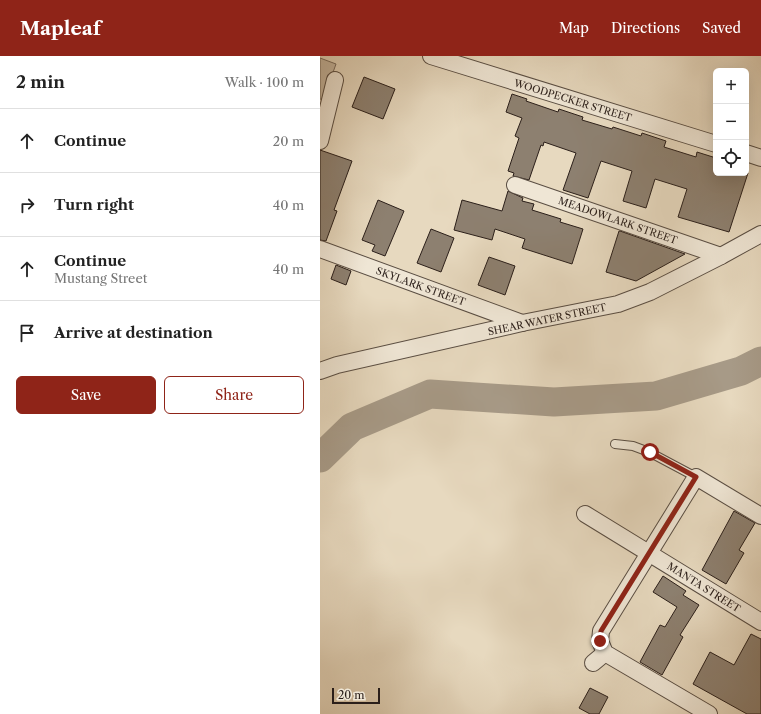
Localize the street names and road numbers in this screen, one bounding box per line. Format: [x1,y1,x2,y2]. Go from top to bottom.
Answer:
street label: WOODPECKER STREET [511,76,634,125]
street label: MEADOWLARK STREET [557,194,680,247]
street label: SKYLARK STREET [374,264,468,309]
street label: SHEAR WATER STREET [487,300,608,338]
street label: MANTA STREET [665,560,743,616]

